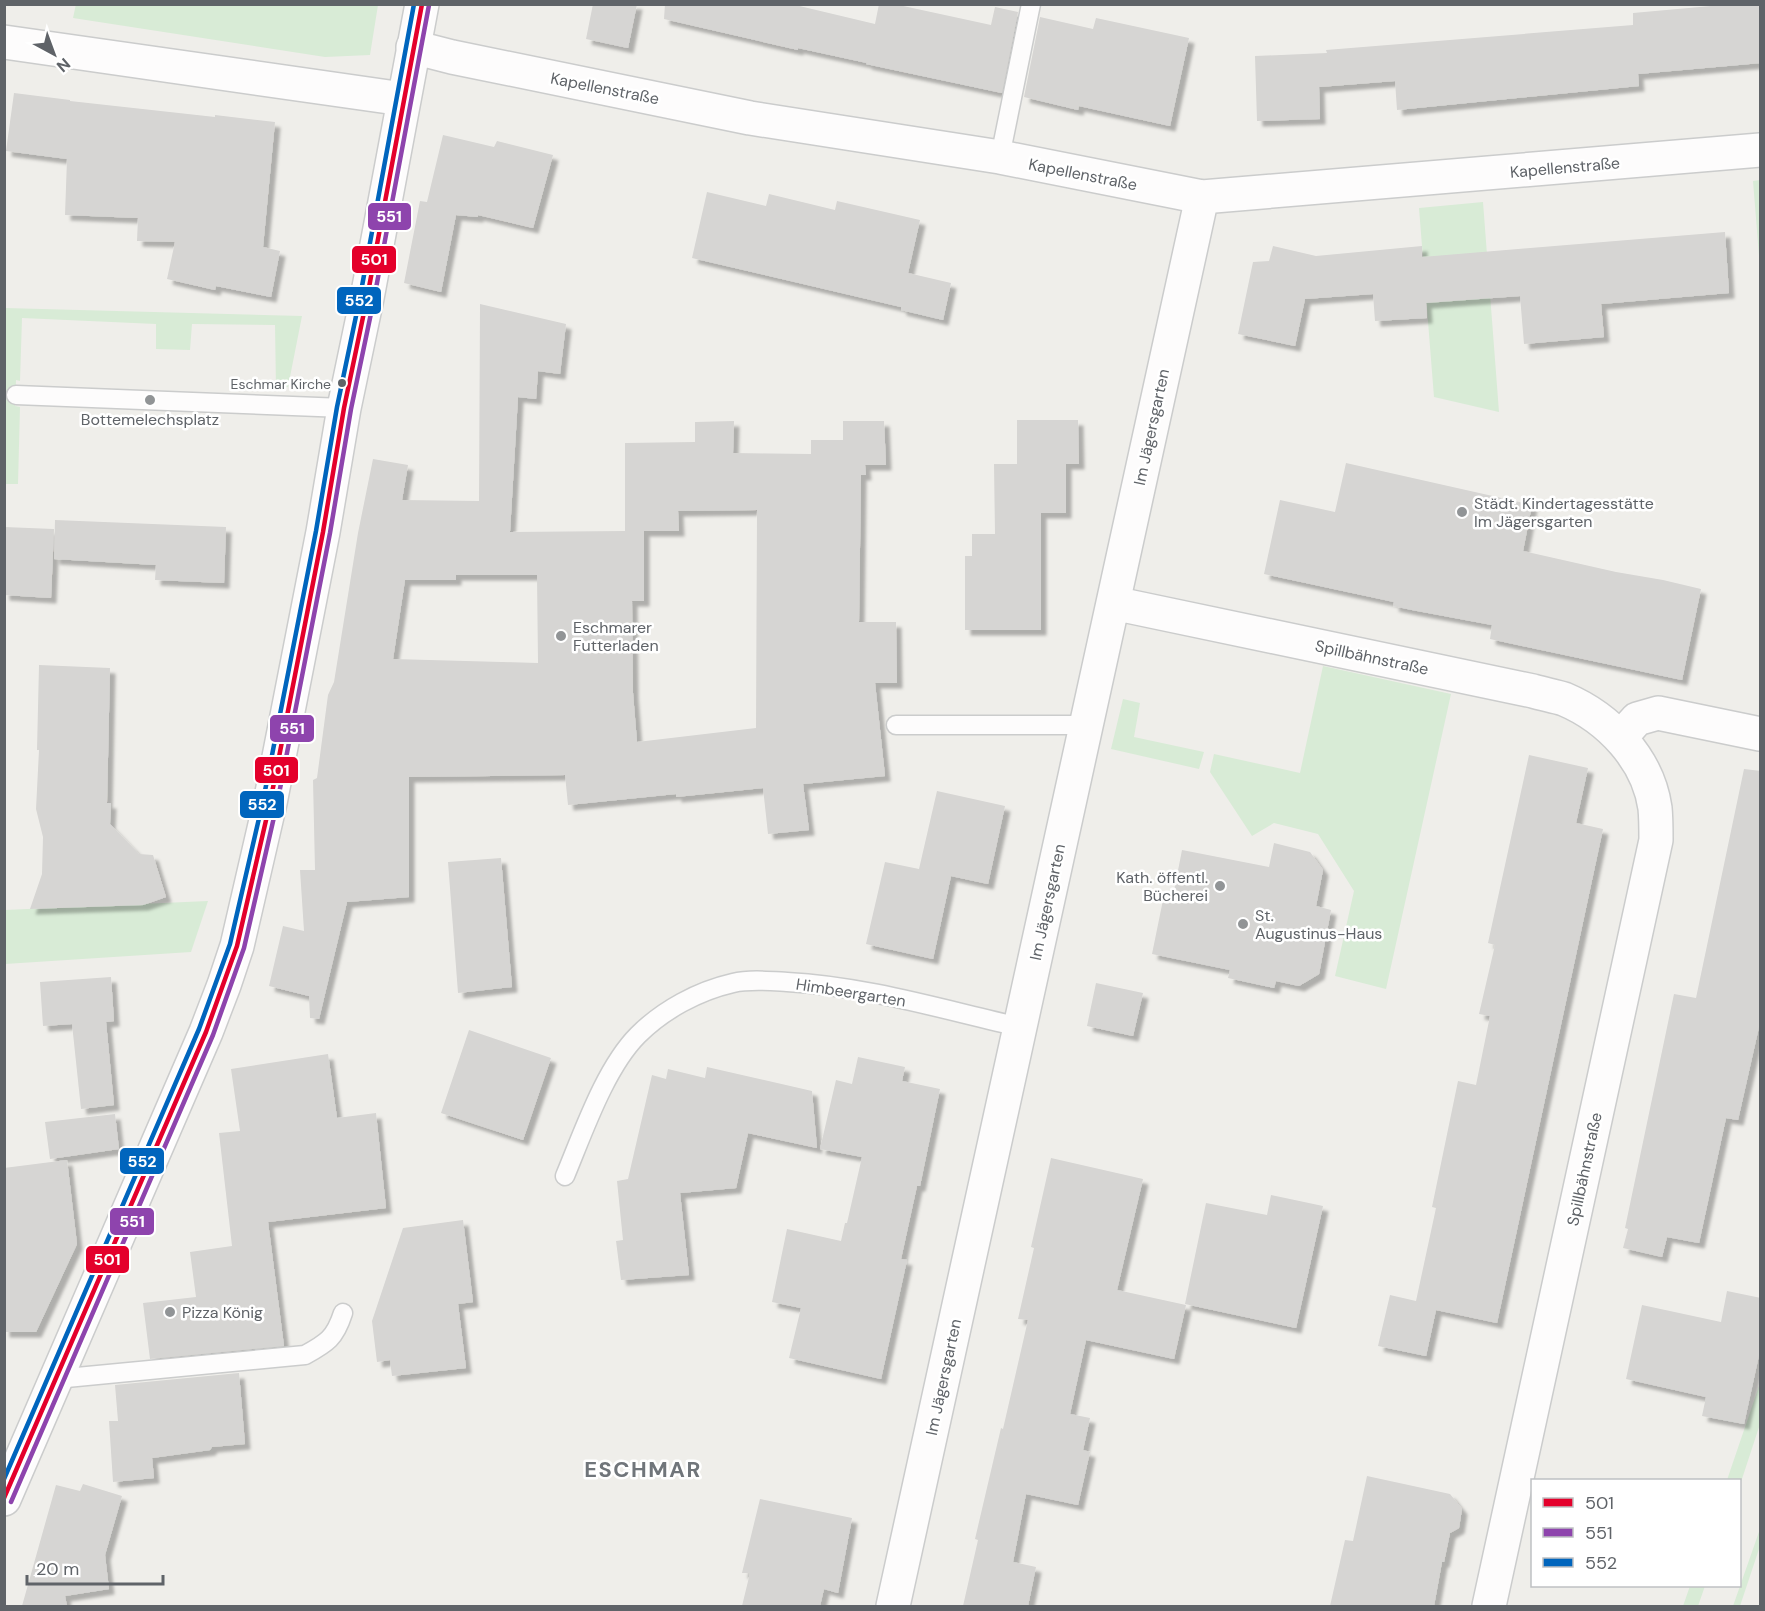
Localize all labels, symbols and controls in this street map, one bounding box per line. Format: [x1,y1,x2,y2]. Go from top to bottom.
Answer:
north arrow [24,24,84,84]
text: N [52,53,75,77]
street label: Kapellenstraße [549,68,661,109]
street label: Kapellenstraße [1509,152,1621,183]
street label: Kapellenstraße [1027,154,1139,195]
line badge: 551 [367,202,412,231]
text: 551 [376,206,402,227]
line badge: 501 [351,245,397,274]
text: 501 [360,249,388,270]
line badge: 552 [336,286,382,315]
text: 552 [344,290,374,311]
street label: Im Jägersgarten [1129,367,1174,487]
place label: Eschmar Kirche [231,375,331,393]
marker: Eschmar Kirche [336,377,348,389]
marker: Bottemelechsplatz [143,393,157,407]
place label: Bottemelechsplatz [81,409,219,430]
place label: Städt. Kindertagesstätte Im Jägersgarten [1474,493,1654,532]
marker: Städt. Kindertagesstätte Im Jägersgarten [1455,505,1469,519]
place label: Eschmarer Futterladen [573,617,659,656]
marker: Eschmarer Futterladen [554,629,568,643]
street label: Spillbähnstraße [1313,635,1431,680]
line badge: 551 [269,714,315,743]
text: 551 [279,718,305,739]
line badge: 501 [254,756,299,784]
text: 501 [262,760,290,781]
line badge: 552 [239,790,285,819]
text: 552 [247,794,277,815]
street label: Im Jägersgarten [1025,842,1070,962]
place label: Kath. öffentl. Bücherei [1116,867,1208,906]
marker: Kath. öffentl. Bücherei [1213,879,1227,893]
place label: St. Augustinus-Haus [1255,905,1382,944]
marker: St. Augustinus-Haus [1236,917,1250,931]
street label: Himbeergarten [795,973,907,1012]
street label: Spillbähnstraße [1562,1110,1607,1228]
line badge: 552 [119,1147,165,1175]
text: 552 [127,1151,157,1172]
line badge: 551 [109,1207,155,1236]
text: 551 [119,1211,145,1232]
line badge: 501 [85,1245,130,1274]
text: 501 [93,1249,121,1270]
place label: Pizza König [182,1302,263,1323]
marker: Pizza König [163,1305,177,1319]
street label: Im Jägersgarten [921,1317,966,1437]
district label: ESCHMAR [584,1455,702,1484]
legend [1531,1479,1741,1587]
text: 501 [1585,1491,1614,1515]
text: 551 [1585,1521,1613,1545]
scale bar [27,1548,164,1586]
text: 552 [1585,1551,1617,1575]
text: 20 m [36,1557,79,1581]

